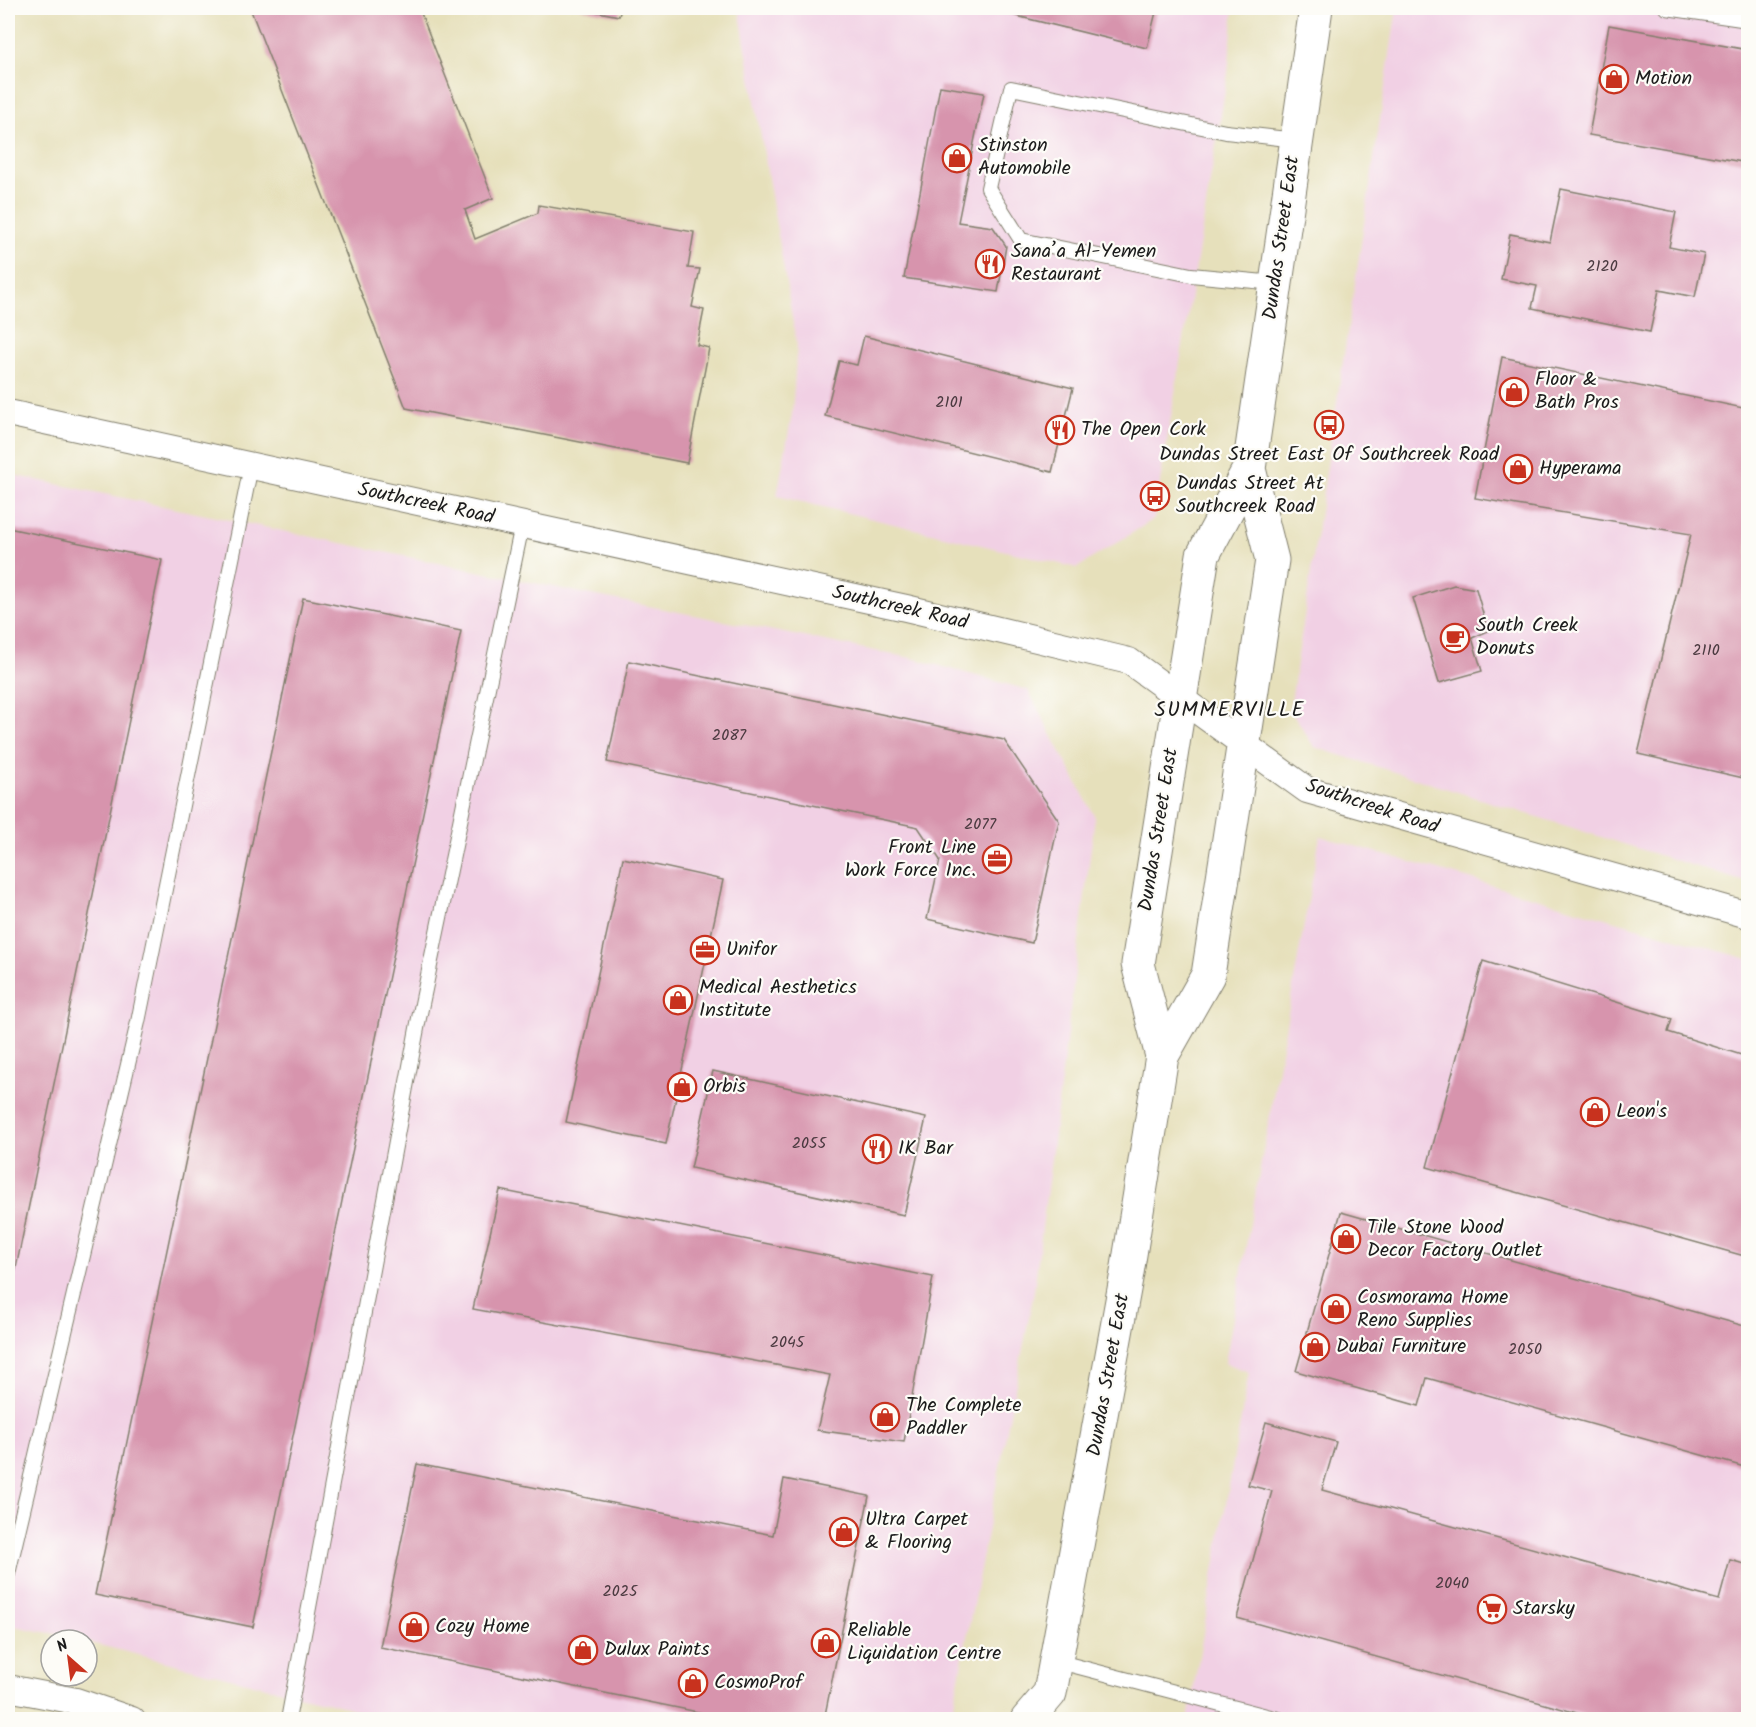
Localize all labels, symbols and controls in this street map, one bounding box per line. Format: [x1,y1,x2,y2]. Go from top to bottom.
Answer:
shop icon: Motion [1598,63,1630,95]
place label: Motion [1635,63,1692,95]
place label: Stinston Automobile [978,130,1071,185]
shop icon: Stinston Automobile [941,142,973,174]
street label: Dundas Street East [1255,154,1309,322]
place label: Sana’a Al-Yemen Restaurant [1011,236,1156,291]
restaurant icon: Sana’a Al-Yemen Restaurant [974,248,1006,280]
house number: 2120 [1586,254,1618,279]
place label: Floor & Bath Pros [1535,364,1619,419]
shop icon: Floor & Bath Pros [1498,376,1530,408]
house number: 2101 [935,390,963,415]
bus stop icon: Dundas Street East Of Southcreek Road [1313,409,1345,441]
restaurant icon: The Open Cork [1044,414,1076,446]
place label: The Open Cork [1081,414,1207,446]
place label: Dundas Street East Of Southcreek Road [1159,439,1500,471]
shop icon: Hyperama [1502,453,1534,485]
place label: Hyperama [1539,453,1622,485]
place label: Dundas Street At Southcreek Road [1176,468,1324,523]
street label: Southcreek Road [355,474,498,534]
bus stop icon: Dundas Street At Southcreek Road [1139,480,1171,512]
street label: Southcreek Road [829,577,972,639]
place label: South Creek Donuts [1476,610,1578,665]
cafe icon: South Creek Donuts [1439,622,1471,654]
house number: 2110 [1692,638,1720,663]
district label: SUMMERVILLE [1155,694,1305,727]
house number: 2087 [712,723,747,748]
street label: Dundas Street East [1130,746,1188,914]
street label: Southcreek Road [1301,770,1444,844]
house number: 2077 [964,812,997,837]
place label: Front Line Work Force Inc. [845,832,976,887]
office icon: Front Line Work Force Inc. [981,843,1013,875]
office icon: Unifor [689,934,721,966]
place label: Unifor [726,934,778,966]
place label: Medical Aesthetics Institute [699,972,857,1027]
shop icon: Medical Aesthetics Institute [662,984,694,1016]
shop icon: Orbis [666,1071,698,1103]
place label: Orbis [703,1071,746,1103]
shop icon: Leon's [1579,1096,1611,1128]
place label: Leon's [1616,1096,1668,1128]
house number: 2055 [792,1131,828,1156]
restaurant icon: IK Bar [861,1133,893,1165]
place label: IK Bar [898,1133,954,1165]
place label: Tile Stone Wood Decor Factory Outlet [1367,1212,1543,1267]
shop icon: Tile Stone Wood Decor Factory Outlet [1330,1223,1362,1255]
place label: Cosmorama Home Reno Supplies [1357,1282,1508,1337]
street label: Dundas Street East [1079,1291,1139,1459]
shop icon: Cosmorama Home Reno Supplies [1320,1293,1352,1325]
house number: 2045 [770,1330,806,1355]
shop icon: Dubai Furniture [1299,1331,1331,1363]
place label: Dubai Furniture [1336,1331,1466,1363]
house number: 2050 [1508,1337,1542,1362]
place label: The Complete Paddler [906,1390,1022,1445]
shop icon: The Complete Paddler [869,1401,901,1433]
place label: Ultra Carpet & Flooring [865,1504,968,1559]
shop icon: Ultra Carpet & Flooring [828,1516,860,1548]
house number: 2040 [1435,1571,1469,1596]
house number: 2025 [602,1579,639,1604]
supermarket icon: Starsky [1476,1593,1508,1625]
place label: Starsky [1513,1593,1575,1625]
shop icon: Cozy Home [398,1611,430,1643]
place label: Cozy Home [435,1611,530,1643]
place label: Reliable Liquidation Centre [847,1615,1001,1670]
shop icon: Reliable Liquidation Centre [810,1627,842,1659]
north arrow [39,1628,99,1688]
text: N [52,1633,73,1659]
shop icon: Dulux Paints [567,1634,599,1666]
place label: Dulux Paints [604,1634,710,1666]
shop icon: CosmoProf [677,1667,709,1699]
place label: CosmoProf [714,1667,805,1699]

